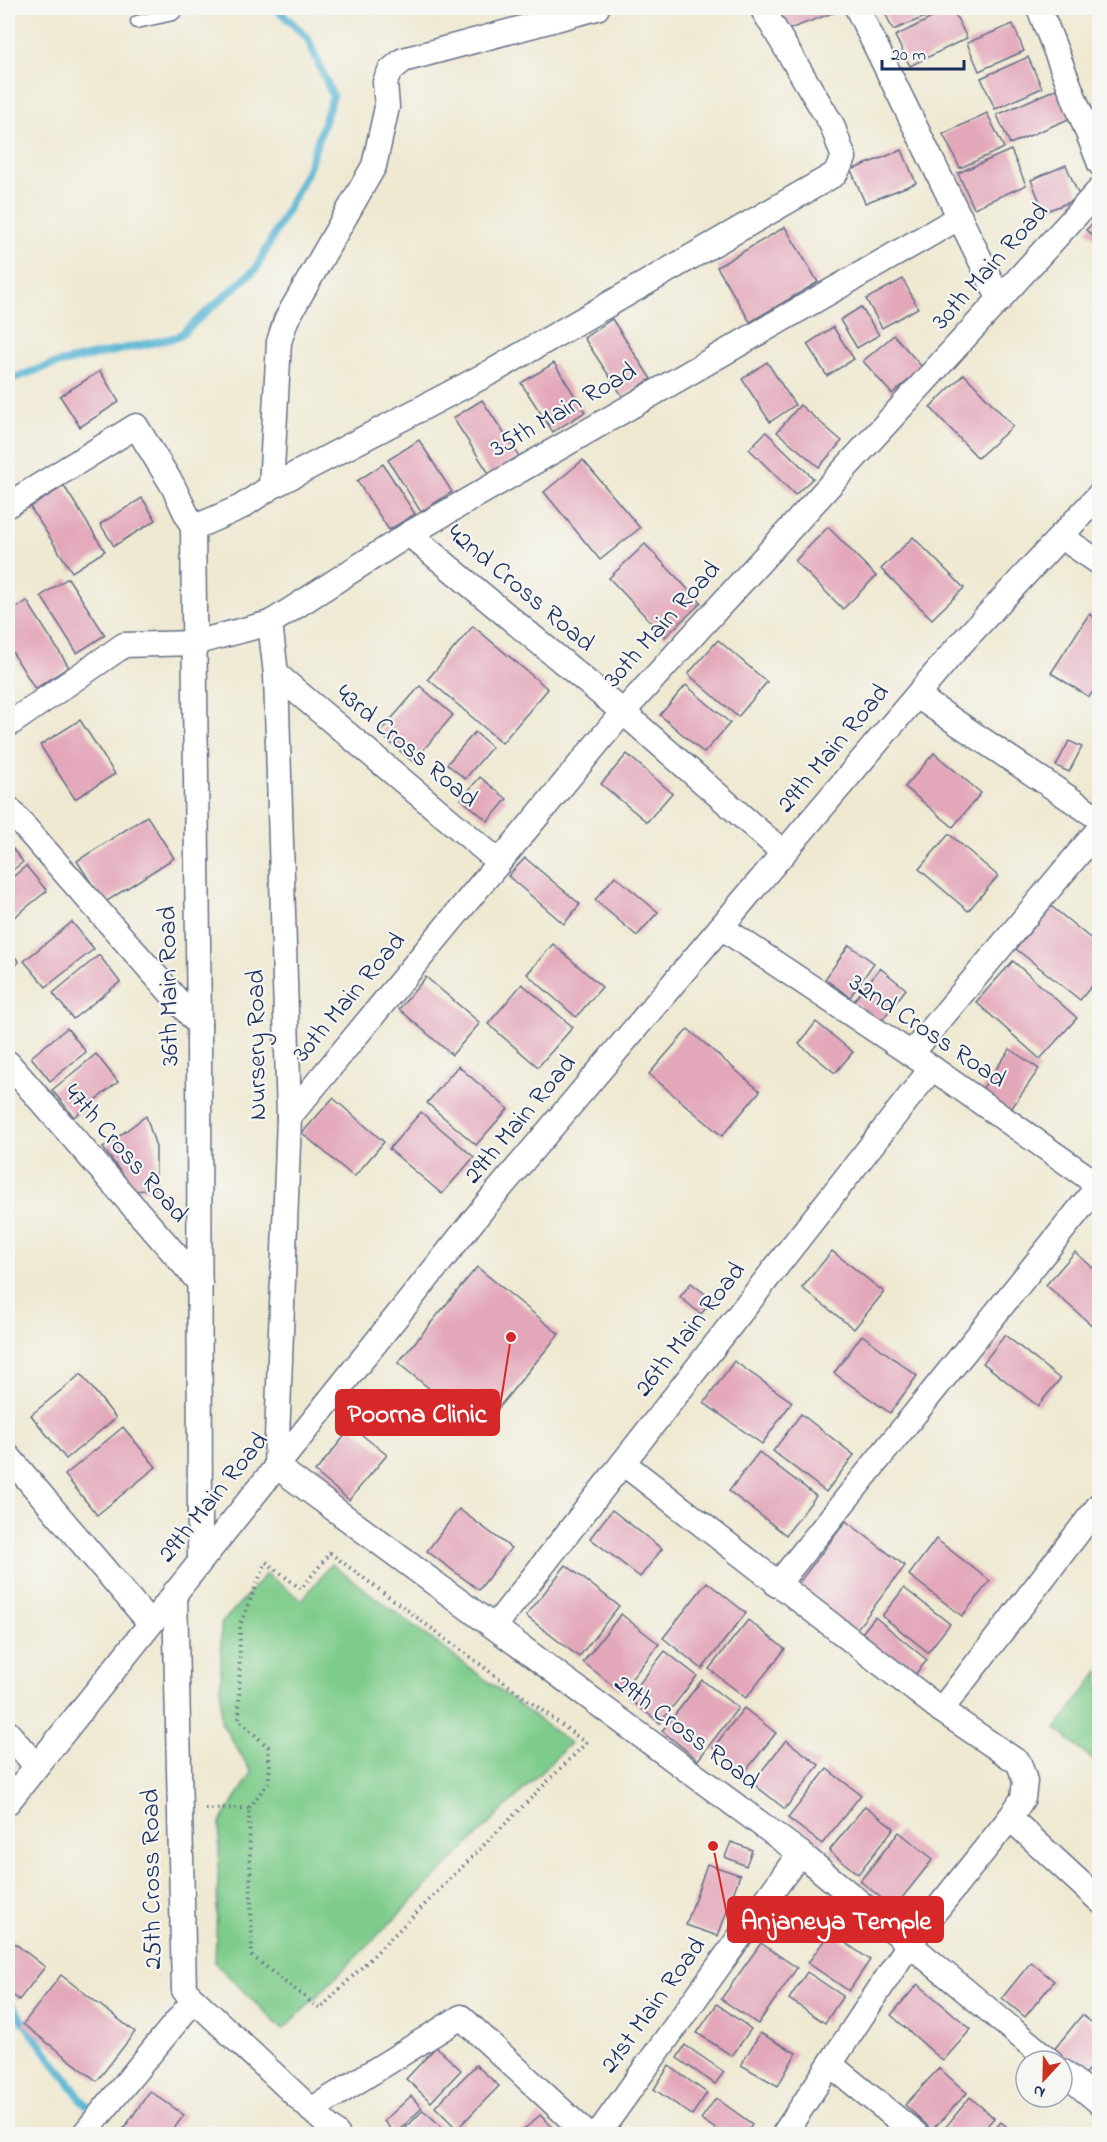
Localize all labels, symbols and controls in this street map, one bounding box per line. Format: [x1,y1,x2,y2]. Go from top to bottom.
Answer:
scale bar [882,33,964,71]
text: 20 m [891,43,926,69]
street label: 30th Main Road [923,195,1059,339]
street label: 35th Main Road [484,353,645,468]
street label: 42nd Cross Road [438,516,603,663]
street label: 30th Main Road [595,553,731,697]
street label: 43rd Cross Road [326,676,486,818]
street label: 29th Main Road [768,676,900,822]
street label: 36th Main Road [150,905,190,1066]
street label: 30th Main Road [284,924,416,1071]
street label: 32nd Cross Road [841,965,1014,1099]
street label: Nursery Road [238,969,278,1121]
street label: 29th Main Road [455,1047,587,1193]
street label: 47th Cross Road [53,1076,197,1233]
street label: 26th Main Road [626,1254,756,1406]
callout: Poorna Clinic [336,1390,499,1435]
text: Poorna Clinic [347,1396,488,1435]
street label: 29th Main Road [149,1424,279,1572]
street label: 29th Cross Road [605,1666,767,1801]
street label: 25th Cross Road [132,1788,174,1970]
callout: Anjaneya Temple [728,1897,943,1942]
text: Anjaneya Temple [741,1903,932,1942]
street label: 21st Main Road [592,1930,717,2082]
north arrow [1014,2049,1074,2109]
text: N [1029,2078,1049,2104]

